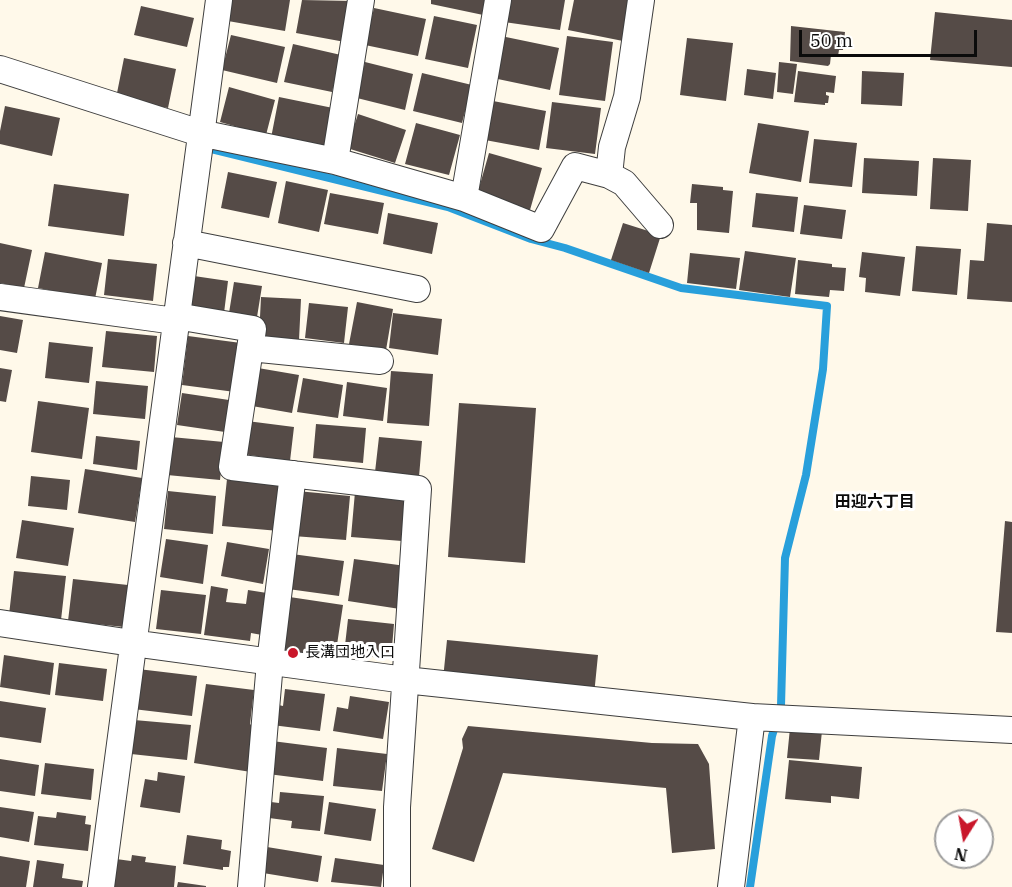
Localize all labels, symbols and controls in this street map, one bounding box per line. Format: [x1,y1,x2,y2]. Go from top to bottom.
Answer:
scale bar [802,18,980,56]
text: 50 m [810,29,853,52]
district label: 田迎六丁目 [835,492,915,512]
place label: 長溝団地入口 [305,644,395,662]
marker: 長溝団地入口 [286,646,300,660]
north arrow [934,809,994,869]
text: N [953,844,969,866]

